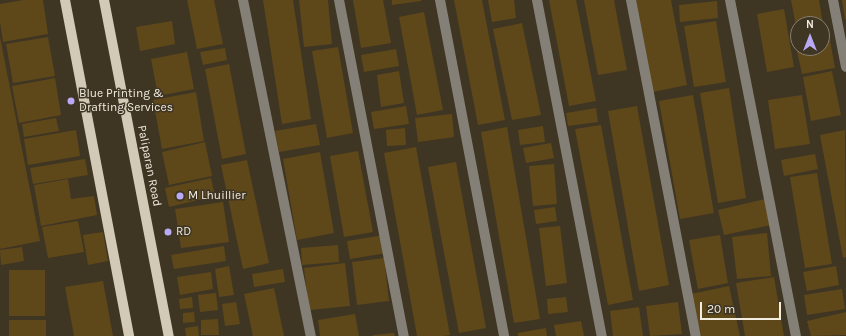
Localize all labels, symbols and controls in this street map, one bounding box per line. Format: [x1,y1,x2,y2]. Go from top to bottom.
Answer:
north arrow [790,16,830,56]
text: N [806,18,814,31]
place label: Blue Printing & Drafting Services [79,87,173,115]
marker: Blue Printing & Drafting Services [66,96,76,106]
street label: Paliparan Road [134,124,164,208]
place label: M Lhuillier [188,189,246,203]
marker: M Lhuillier [175,191,185,201]
place label: RD [176,225,191,239]
marker: RD [163,227,173,237]
scale bar [702,294,783,320]
text: 20 m [707,302,735,316]

